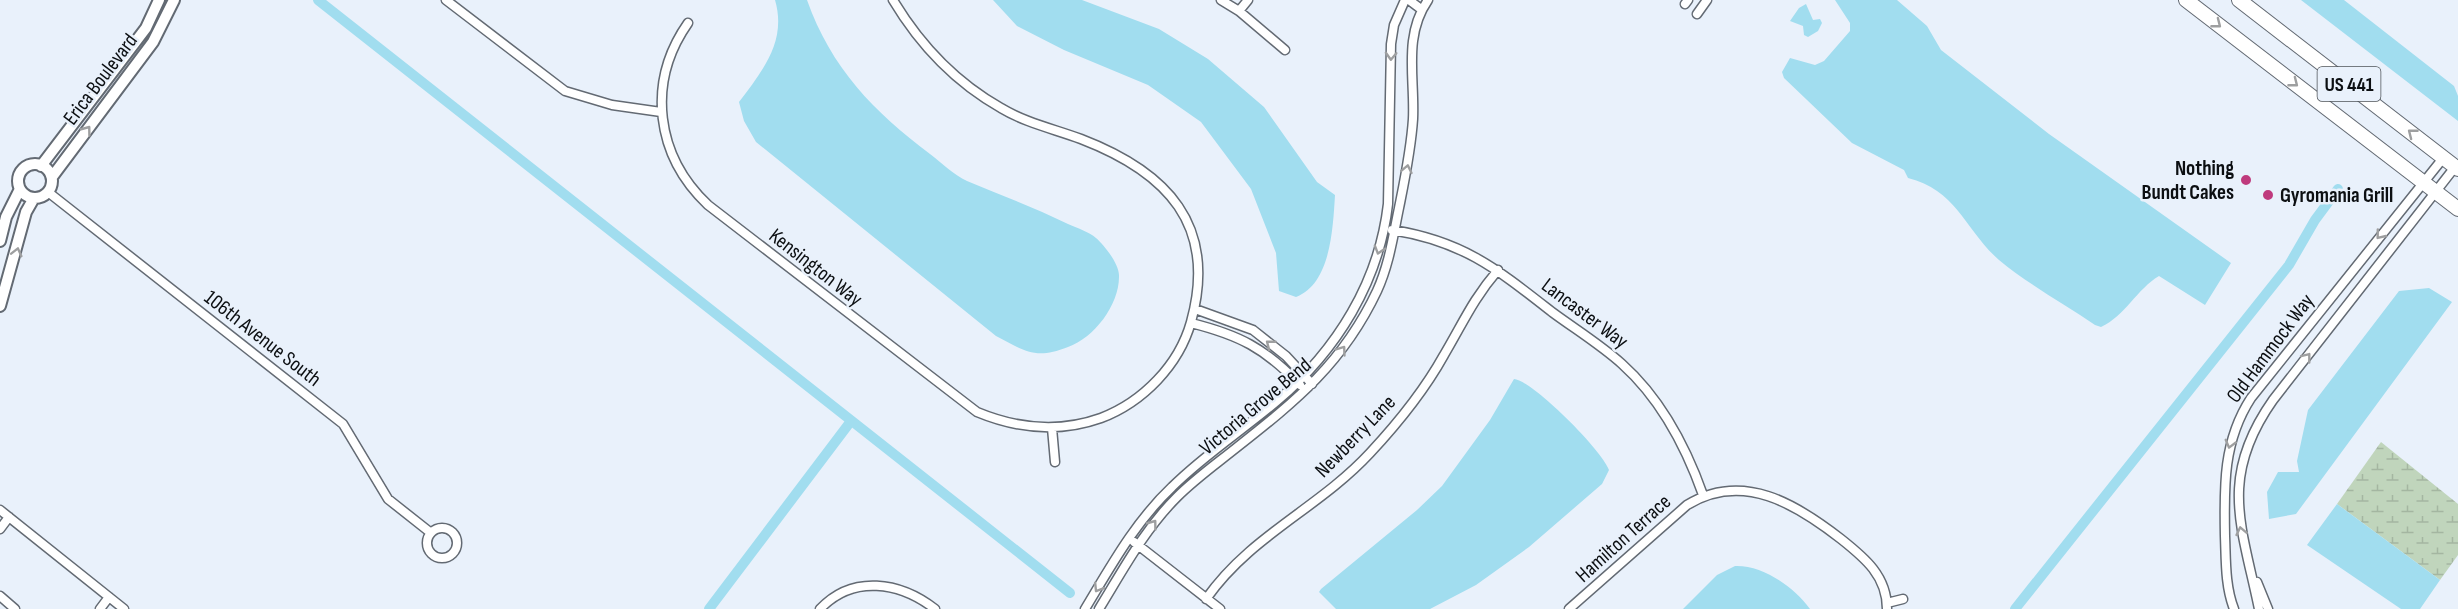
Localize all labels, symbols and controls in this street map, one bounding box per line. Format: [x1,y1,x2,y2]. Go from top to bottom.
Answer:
one-way arrow [2210,16,2221,27]
street label: Erica Boulevard [58,29,143,130]
one-way arrow [1384,51,1397,60]
road number: US 441 [2318,67,2380,101]
one-way arrow [2287,76,2298,87]
one-way arrow [79,126,90,137]
one-way arrow [2407,129,2418,140]
place label: Nothing Bundt Cakes [2141,156,2234,205]
one-way arrow [1400,164,1413,174]
marker: Nothing Bundt Cakes [2239,173,2253,187]
place label: Gyromania Grill [2280,183,2393,208]
marker: Gyromania Grill [2261,188,2275,202]
street label: Kensington Way [764,223,867,312]
one-way arrow [2376,228,2387,239]
one-way arrow [1374,244,1386,255]
one-way arrow [9,247,22,257]
street label: Lancaster Way [1537,273,1633,354]
street label: 106th Avenue South [199,285,326,392]
street label: Old Hammock Way [2221,289,2319,408]
one-way arrow [1266,340,1277,351]
one-way arrow [1335,345,1346,356]
street label: Victoria Grove Bend [1194,352,1316,460]
one-way arrow [2300,353,2311,364]
street label: Newberry Lane [1310,390,1401,483]
one-way arrow [2225,438,2238,448]
street label: Hamilton Terrace [1571,489,1676,588]
one-way arrow [1146,520,1157,531]
one-way arrow [2235,527,2248,537]
one-way arrow [1094,582,1106,592]

